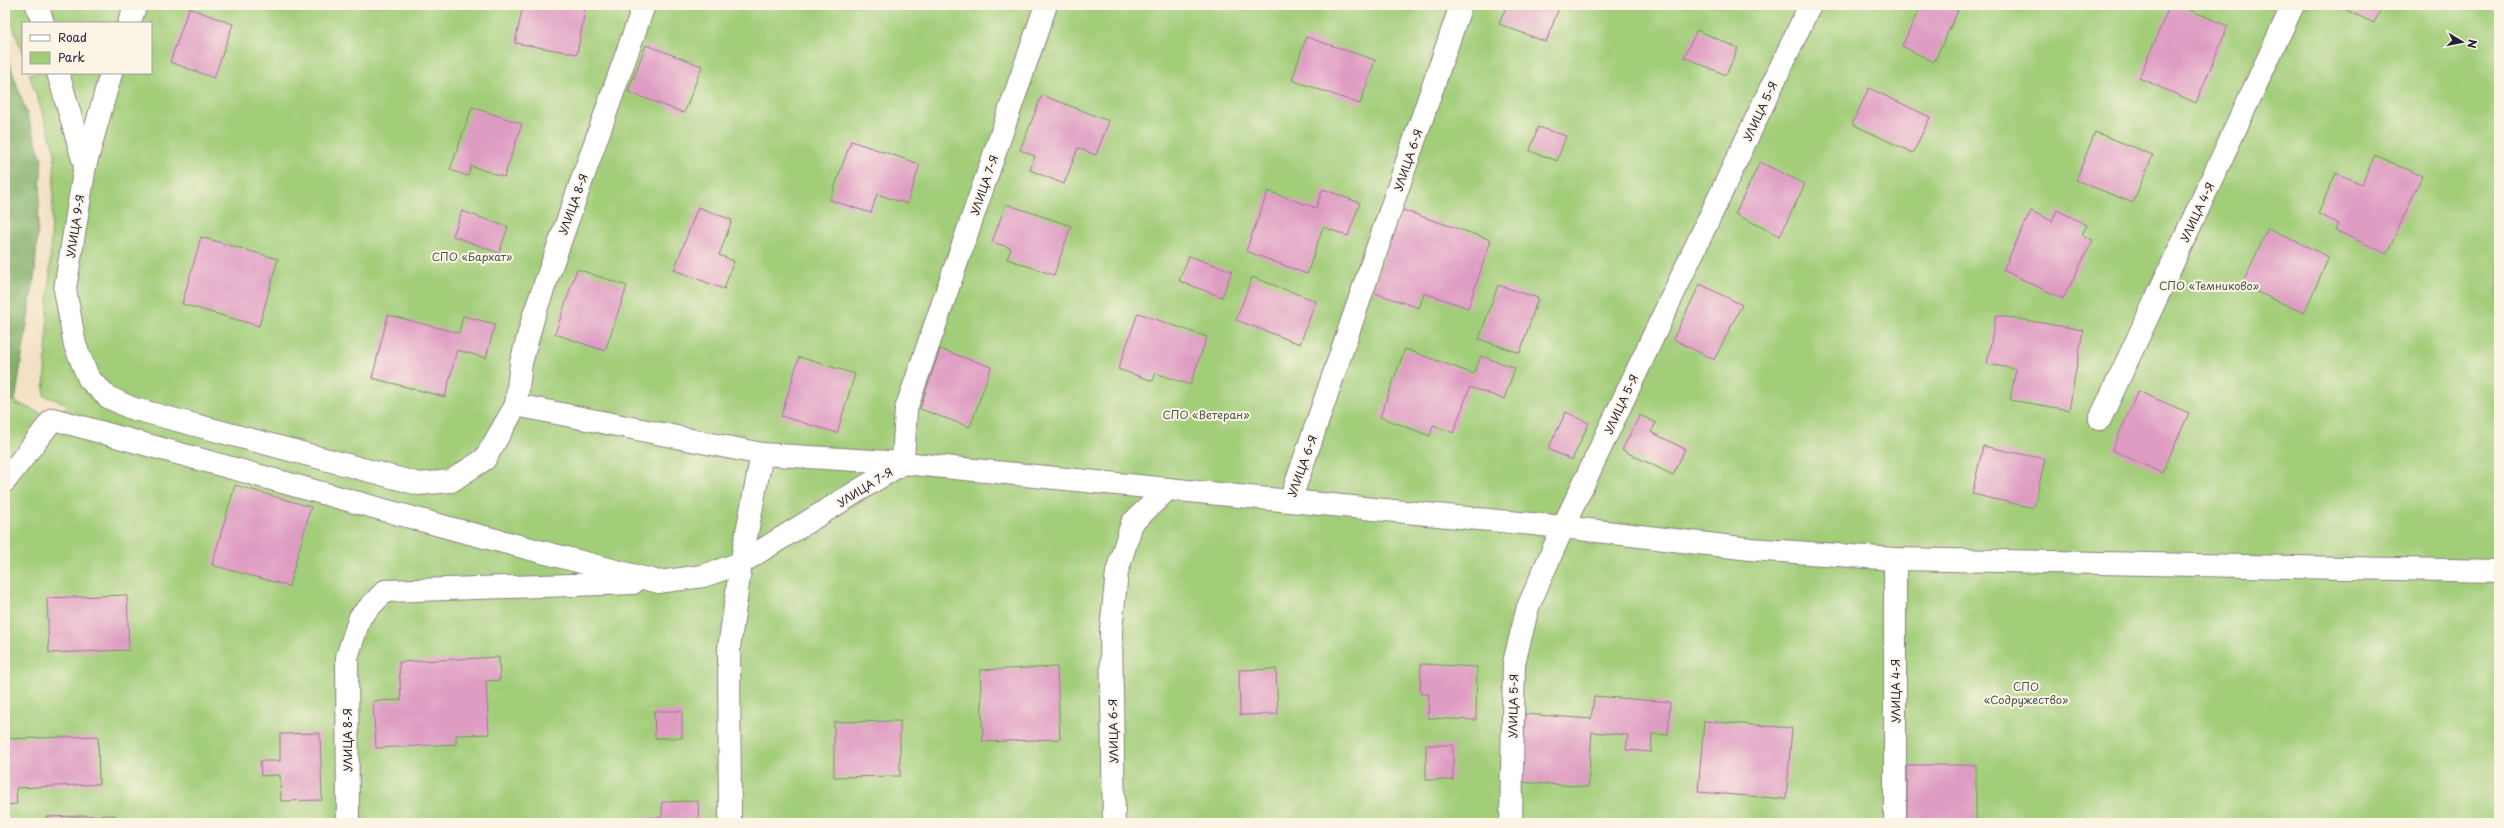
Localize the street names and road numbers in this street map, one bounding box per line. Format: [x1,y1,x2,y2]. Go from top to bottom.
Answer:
street label: УЛИЦА 5-Я [1739,78,1781,144]
street label: УЛИЦА 6-Я [1389,127,1427,193]
street label: УЛИЦА 7-Я [966,153,1002,217]
street label: УЛИЦА 8-Я [554,171,592,237]
street label: УЛИЦА 4-Я [2176,179,2218,245]
street label: УЛИЦА 9-Я [62,193,88,259]
street label: УЛИЦА 5-Я [1600,371,1642,437]
street label: УЛИЦА 6-Я [1283,433,1321,499]
street label: УЛИЦА 7-Я [834,463,896,511]
street label: УЛИЦА 4-Я [1887,659,1904,723]
street label: УЛИЦА 5-Я [1504,674,1522,738]
street label: УЛИЦА 6-Я [1104,699,1122,763]
street label: УЛИЦА 8-Я [339,708,356,772]

